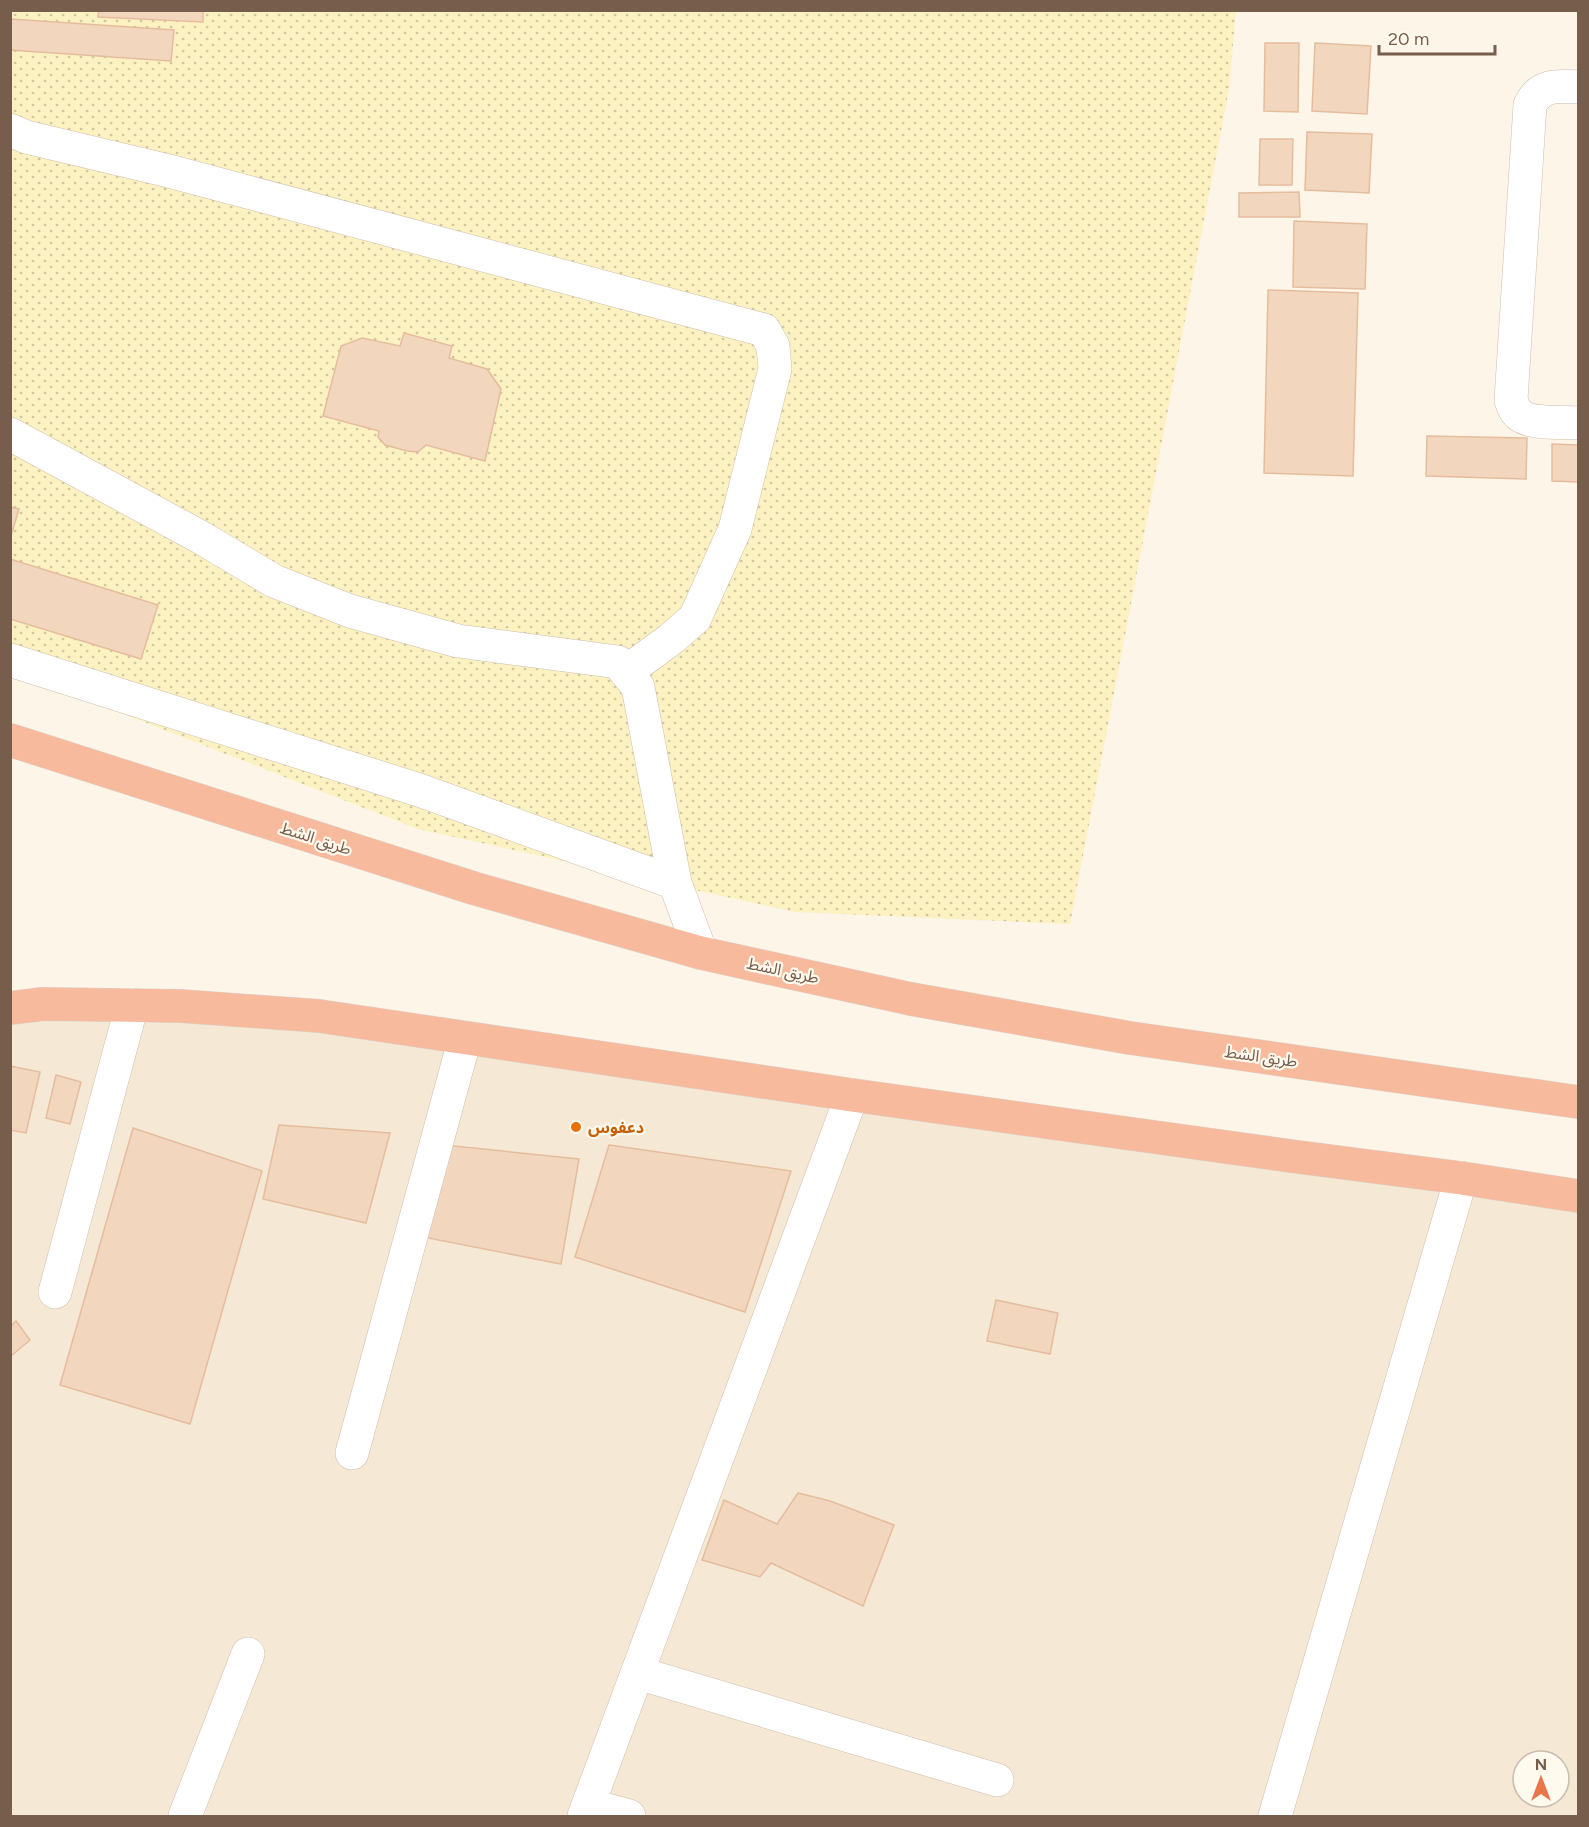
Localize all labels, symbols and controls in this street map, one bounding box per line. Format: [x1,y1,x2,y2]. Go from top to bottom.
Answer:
scale bar [1379,18,1494,56]
text: 20 m [1388,28,1429,50]
street label: طريق الشط [278,818,354,860]
street label: طريق الشط [745,954,821,988]
street label: طريق الشط [1223,1042,1299,1072]
place label: دعفوس [588,1118,644,1137]
marker: دعفوس [569,1120,583,1134]
north arrow [1511,1749,1571,1809]
text: N [1535,1755,1547,1774]

